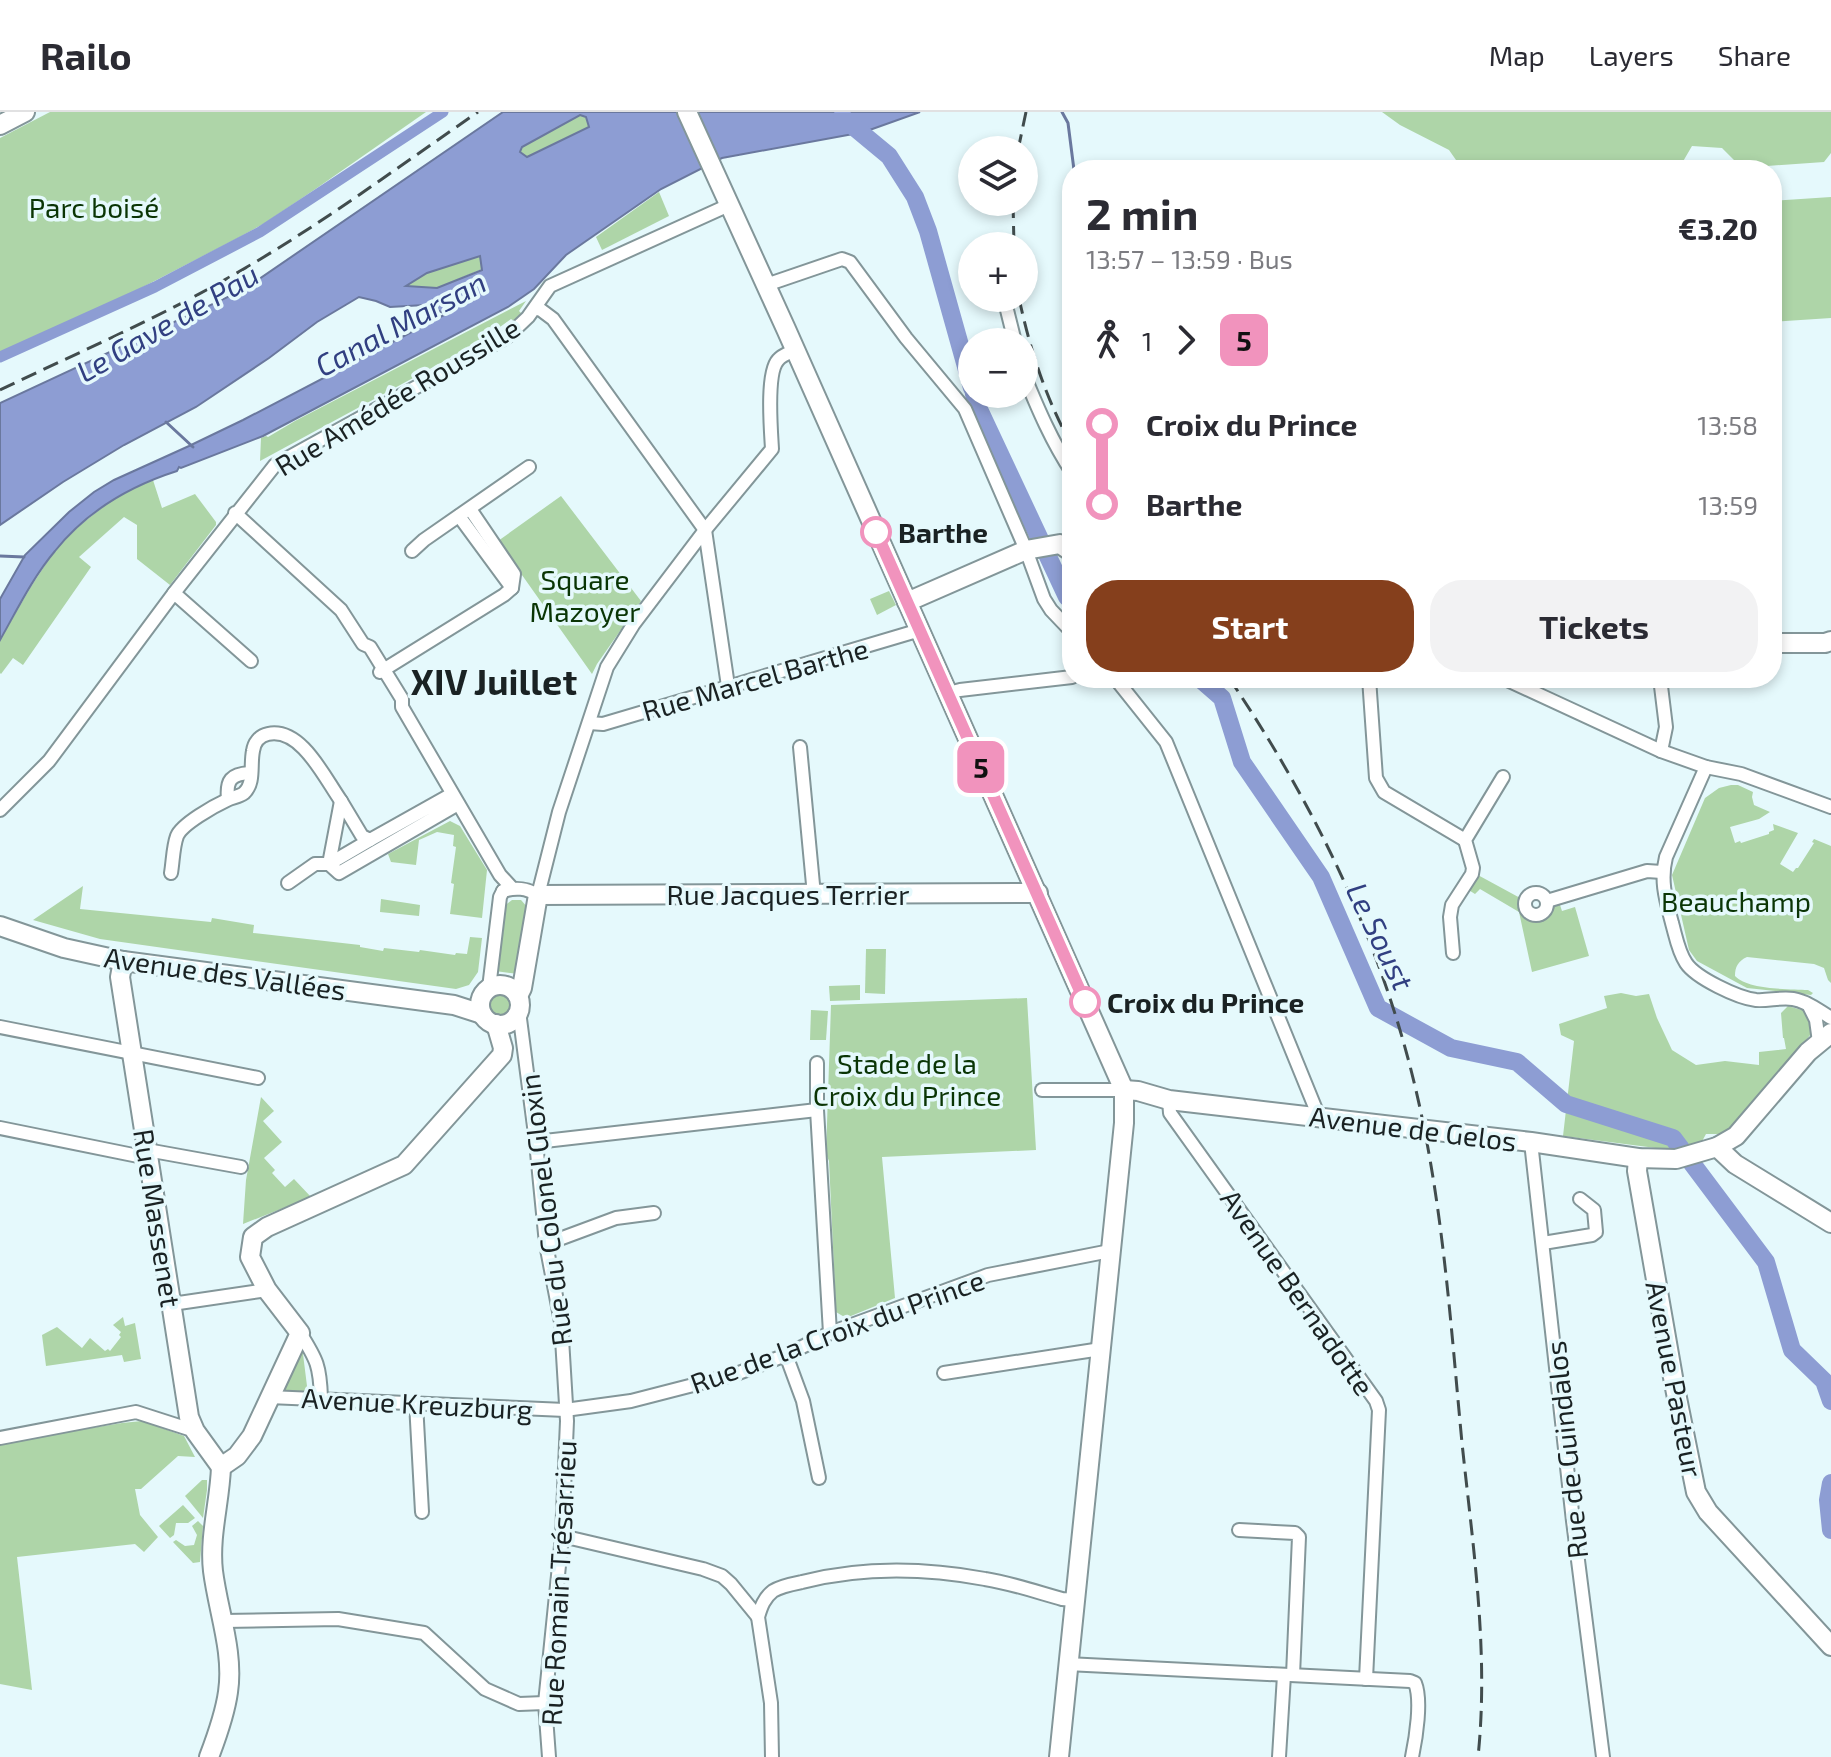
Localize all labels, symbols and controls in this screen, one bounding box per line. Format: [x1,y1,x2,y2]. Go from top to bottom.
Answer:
text: Railo [40,32,132,78]
text: Map [1489,38,1545,72]
text: Layers [1589,38,1674,72]
text: Share [1718,38,1791,72]
map controls [958,136,1038,408]
button: layers [958,136,1038,216]
text: 2 min [1086,186,1198,239]
park label: Parc boisé [29,190,159,224]
text: €3.20 [1678,210,1758,246]
button: + [958,232,1038,312]
text: 13:57 – 13:59 · Bus [1086,243,1293,274]
water label: Le Gave de Pau [70,255,264,389]
water label: Canal Marsan [308,263,492,383]
street label: Rue Amédée Roussille [269,309,525,483]
icon: walk [1086,318,1130,362]
icon: forward [1164,318,1208,362]
text: 5 [1236,323,1252,357]
text: 1 [1142,325,1152,356]
button: − [958,328,1038,408]
text: Croix du Prince [1146,406,1358,442]
text: 13:58 [1697,409,1758,440]
text: Barthe [1146,486,1242,522]
text: 13:59 [1698,489,1758,520]
place label: Barthe [898,515,988,549]
marker: Barthe [861,517,891,547]
park label: Square Mazoyer [530,562,640,628]
button: Start [1086,580,1414,672]
button: Tickets [1430,580,1758,672]
street label: Rue Marcel Barthe [638,630,872,728]
district label: XIV Juillet [411,659,577,702]
line badge: 5 [955,741,1007,793]
text: 5 [973,750,989,784]
water label: Le Soust [1340,876,1423,996]
street label: Rue Jacques Terrier [667,877,910,911]
park label: Beauchamp [1661,884,1811,918]
street label: Avenue des Vallées [102,939,348,1007]
place label: Croix du Prince [1107,985,1304,1019]
marker: Croix du Prince [1070,987,1100,1017]
park label: Stade de la Croix du Prince [813,1046,1001,1112]
street label: Rue du Colonel Gloxin [511,1072,579,1348]
street label: Avenue de Gelos [1307,1098,1519,1158]
street label: Rue Massenet [127,1126,189,1310]
street label: Avenue Bernadotte [1214,1182,1382,1402]
street label: Rue de la Croix du Prince [685,1262,989,1400]
street label: Avenue Pasteur [1639,1278,1711,1480]
street label: Rue de Guindalos [1538,1340,1594,1560]
street label: Avenue Kreuzburg [301,1380,534,1426]
street label: Rue Romain Trésarrieu [534,1439,582,1727]

